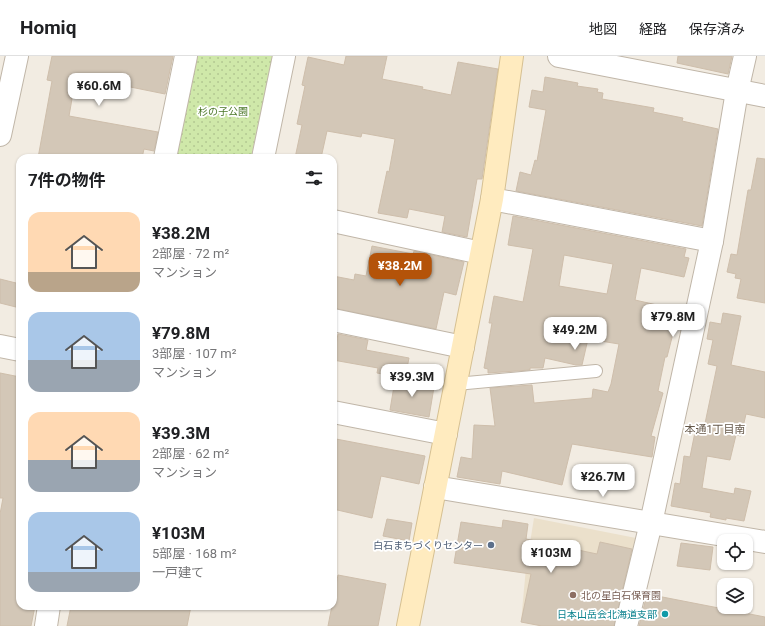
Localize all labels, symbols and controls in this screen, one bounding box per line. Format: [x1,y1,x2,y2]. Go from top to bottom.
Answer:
text: Homiq [20,16,76,39]
text: 地図 [589,21,617,37]
text: 経路 [639,21,667,37]
text: 保存済み [689,21,745,37]
pin: ¥60.6M [66,73,132,107]
text: ¥60.6M [77,78,121,93]
park label: 杉の子公園 [198,106,248,117]
icon: filters [303,167,325,189]
text: 7件の物件 [28,170,106,190]
text: ¥38.2M [152,223,210,243]
icon: home [60,228,108,276]
text: 2部屋 · 72 m² [152,246,229,261]
pin: ¥38.2M [367,253,433,287]
text: ¥38.2M [378,258,422,273]
text: マンション [152,265,217,280]
pin: ¥79.8M [640,304,706,338]
text: ¥79.8M [651,309,695,324]
pin: ¥49.2M [542,317,608,351]
text: ¥49.2M [553,322,597,337]
text: ¥79.8M [152,323,210,343]
icon: home [60,328,108,376]
text: 3部屋 · 107 m² [152,346,236,361]
pin: ¥39.3M [379,364,445,398]
text: マンション [152,365,217,380]
text: ¥39.3M [390,369,434,384]
text: ¥39.3M [152,423,210,443]
district label: 本通1丁目南 [684,423,746,436]
icon: home [60,428,108,476]
text: 2部屋 · 62 m² [152,446,229,461]
pin: ¥26.7M [570,464,636,498]
text: マンション [152,465,217,480]
text: ¥26.7M [581,469,625,484]
text: ¥103M [152,523,205,543]
icon: home [60,528,108,576]
map controls [717,534,753,614]
button: locate [717,534,753,570]
place label: 白石まちづくりセンター [373,540,483,551]
marker: 白石まちづくりセンター [486,540,496,550]
pin: ¥103M [523,540,579,574]
text: ¥103M [531,545,571,560]
text: 5部屋 · 168 m² [152,546,236,561]
text: 一戸建て [152,565,204,580]
button: layers [717,578,753,614]
marker: 北の星白石保育園 [568,590,578,600]
place label: 北の星白石保育園 [581,590,661,601]
place label: 日本山岳会北海道支部 [557,609,657,620]
marker: 日本山岳会北海道支部 [660,609,670,619]

